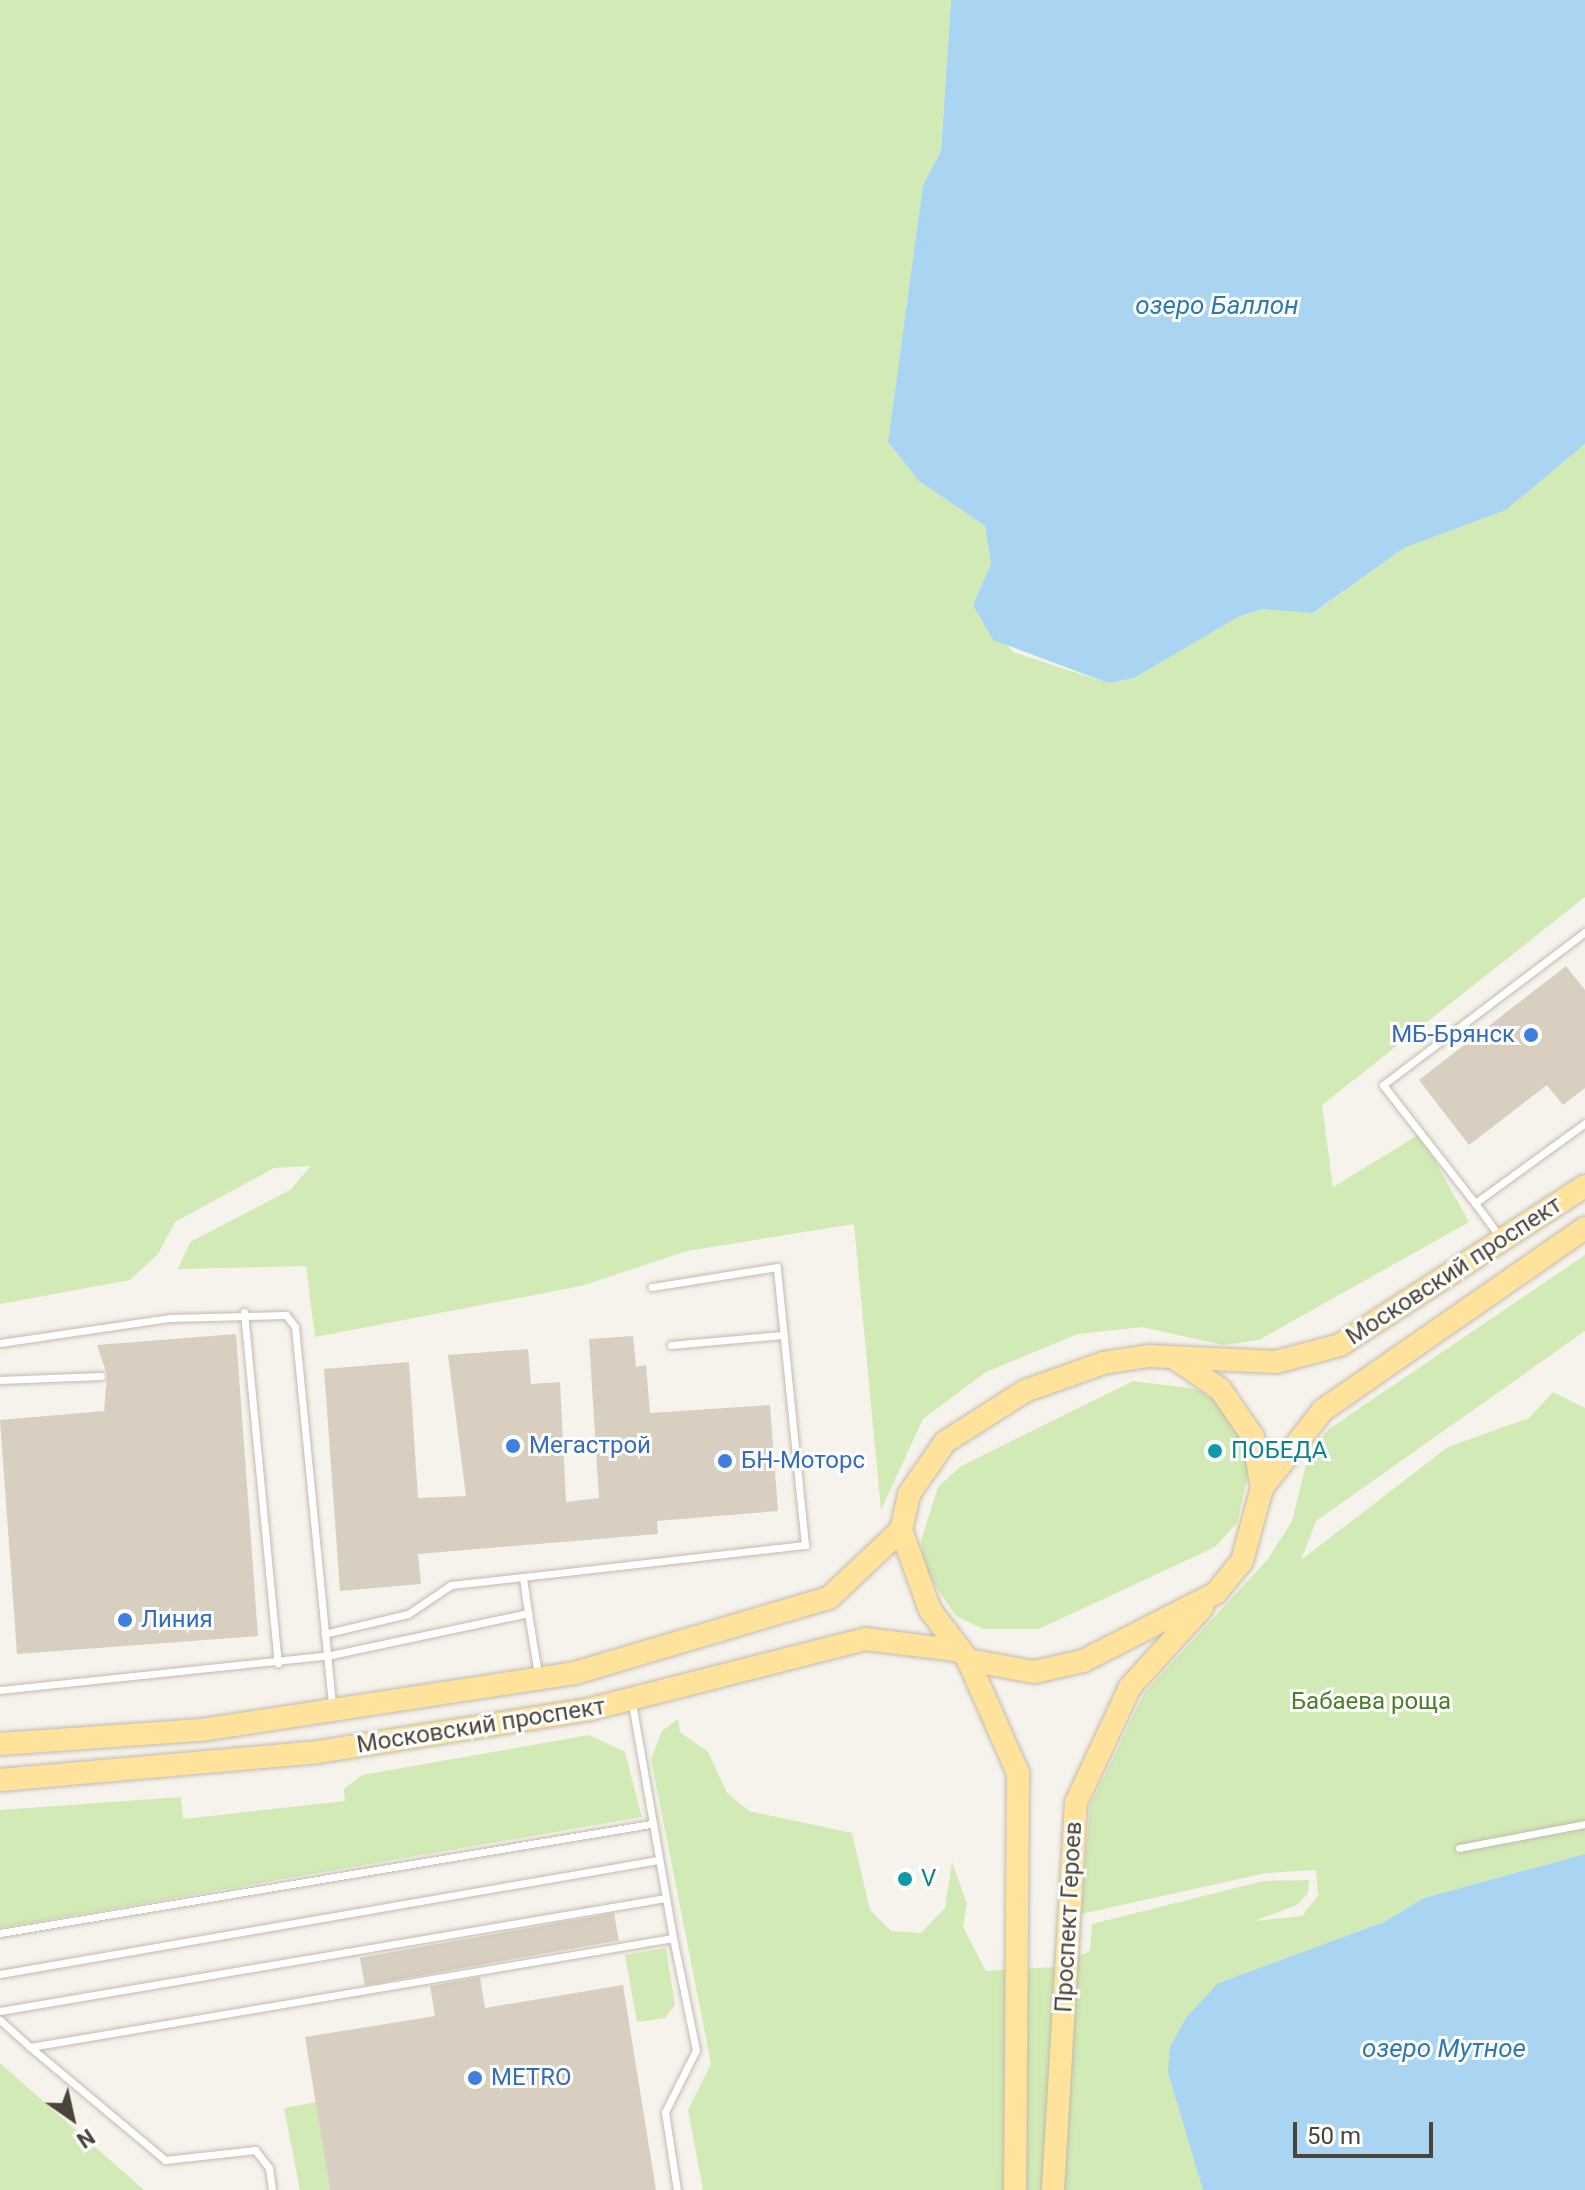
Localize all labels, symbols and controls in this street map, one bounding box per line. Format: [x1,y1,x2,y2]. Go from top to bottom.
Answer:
water label: озеро Баллон [1135,290,1299,322]
place label: МБ-Брянск [1391,1021,1515,1049]
marker: МБ-Брянск [1522,1026,1540,1044]
street label: Московский проспект [1341,1191,1567,1351]
place label: Мегастрой [529,1432,651,1460]
marker: Мегастрой [504,1437,522,1455]
place label: ПОБЕДА [1231,1437,1327,1465]
marker: ПОБЕДА [1206,1442,1224,1460]
place label: БН-Моторс [741,1447,865,1475]
marker: БН-Моторс [716,1452,734,1470]
place label: Линия [141,1606,213,1634]
marker: Линия [116,1611,134,1629]
park label: Бабаева роща [1291,1688,1451,1716]
street label: Московский проспект [355,1692,607,1760]
street label: Проспект Героев [1050,1821,1088,2013]
place label: V [921,1865,936,1893]
marker: V [896,1870,914,1888]
water label: озеро Мутное [1362,2033,1526,2065]
place label: METRO [491,2064,571,2092]
marker: METRO [466,2069,484,2087]
north arrow [32,2078,112,2158]
scale bar [1297,2106,1437,2156]
text: 50 m [1307,2122,1361,2150]
text: N [72,2124,99,2153]

